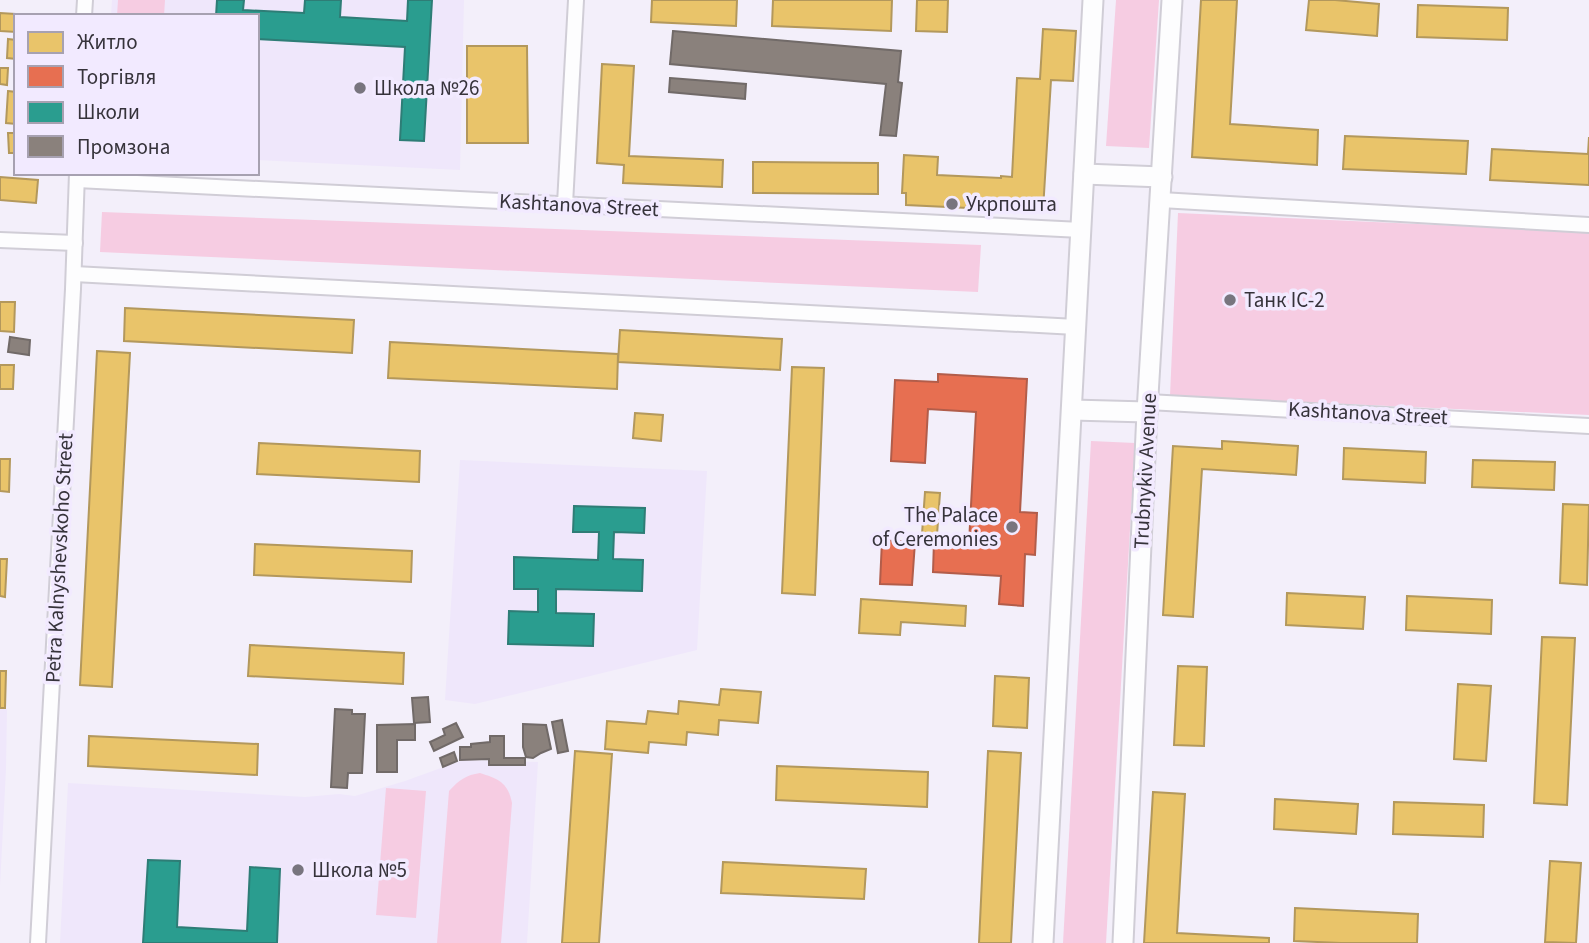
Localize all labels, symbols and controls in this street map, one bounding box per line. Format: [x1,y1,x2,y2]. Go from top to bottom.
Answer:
legend [14,14,259,175]
text: Житло [77,27,138,57]
text: Торгівля [77,62,156,92]
place label: Школа №26 [374,73,479,103]
marker: Школа №26 [352,80,368,96]
text: Школи [77,97,140,127]
text: Промзона [77,132,170,162]
street label: Kashtanova Street [498,186,660,224]
place label: Укрпошта [966,189,1057,219]
marker: Укрпошта [944,196,960,212]
place label: Танк ІС-2 [1244,285,1325,315]
marker: Танк ІС-2 [1222,292,1238,308]
street label: Trubnykiv Avenue [1126,392,1164,550]
street label: Kashtanova Street [1287,394,1449,432]
street label: Petra Kalnyshevskoho Street [37,432,81,684]
place label: The Palace of Ceremonies [872,500,998,554]
marker: The Palace of Ceremonies [1004,519,1020,535]
place label: Школа №5 [312,855,407,885]
marker: Школа №5 [290,862,306,878]

